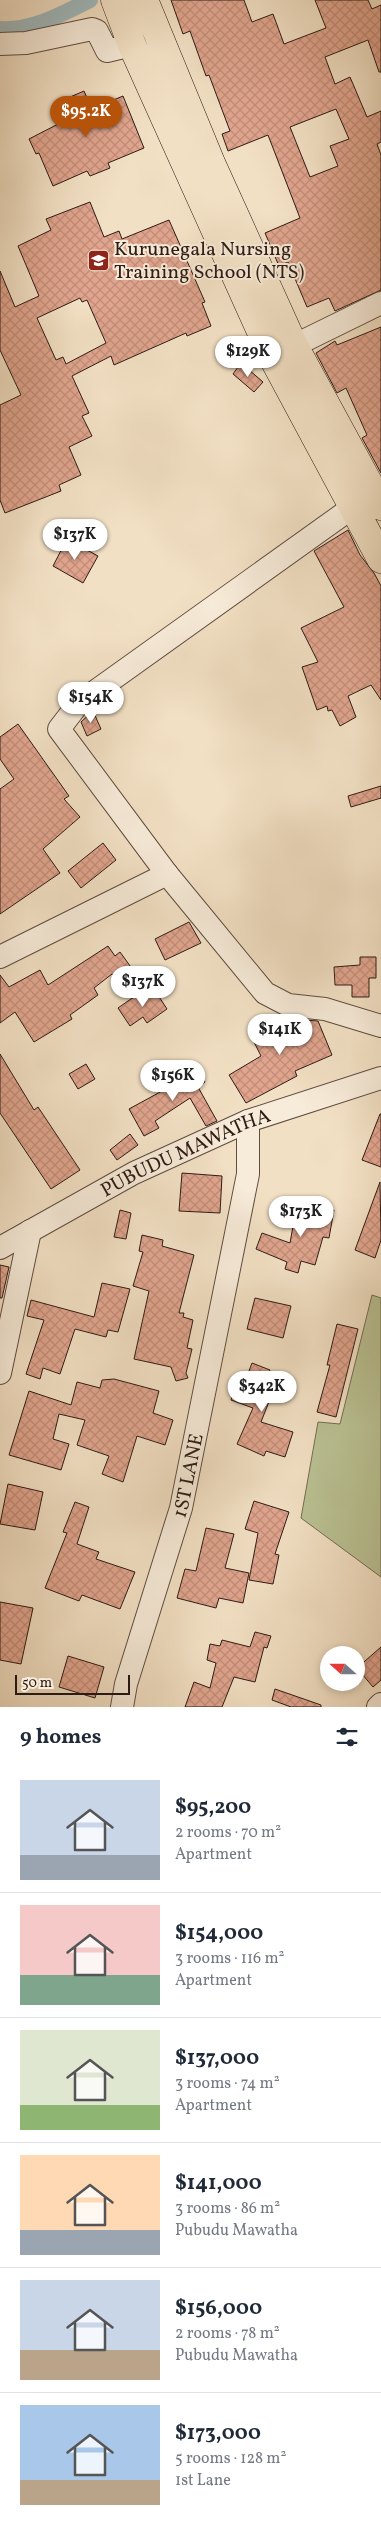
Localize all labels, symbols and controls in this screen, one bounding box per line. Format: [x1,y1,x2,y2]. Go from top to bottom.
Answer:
pin: $95.2K [45,96,127,138]
text: $95.2K [61,101,111,123]
place label: Kurunegala Nursing Training School (NTS) [114,236,304,287]
school or university icon: Kurunegala Nursing Training School (NTS) [86,248,110,272]
pin: $129K [213,336,283,378]
text: $129K [226,341,270,363]
pin: $137K [40,518,110,561]
text: $137K [54,524,96,546]
pin: $154K [56,682,126,724]
text: $154K [69,687,113,709]
pin: $137K [108,966,178,1008]
text: $137K [122,971,164,993]
pin: $141K [245,1014,315,1056]
text: $141K [258,1019,302,1041]
pin: $156K [138,1060,208,1102]
text: $156K [151,1065,195,1087]
street label: PUBUDU MAWATHA [96,1103,274,1205]
pin: $173K [266,1196,336,1238]
text: $173K [280,1201,322,1223]
pin: $342K [227,1370,297,1413]
text: $342K [239,1376,285,1398]
street label: 1ST LANE [167,1431,212,1522]
north arrow [320,1646,365,1691]
map controls [320,1646,365,1691]
scale bar [15,1672,130,1695]
text: 50 m [22,1674,52,1693]
text: 9 homes [20,1723,101,1752]
icon: filters [333,1723,361,1751]
text: $95,200 [175,1793,251,1822]
icon: home [60,1800,120,1860]
text: 2 rooms · 70 m² [175,1822,281,1844]
text: Apartment [175,1844,252,1866]
text: $154,000 [175,1919,263,1948]
icon: home [60,1925,120,1985]
text: 3 rooms · 116 m² [175,1948,284,1970]
text: Apartment [175,1970,252,1992]
text: $137,000 [175,2044,259,2073]
icon: home [60,2050,120,2110]
text: 3 rooms · 74 m² [175,2073,280,2095]
text: Apartment [175,2095,252,2117]
text: $141,000 [175,2169,262,2198]
icon: home [60,2175,120,2235]
text: 3 rooms · 86 m² [175,2198,280,2220]
text: Pubudu Mawatha [175,2220,298,2242]
text: $156,000 [175,2294,262,2323]
icon: home [60,2300,120,2360]
text: 2 rooms · 78 m² [175,2323,280,2345]
text: Pubudu Mawatha [175,2345,298,2367]
text: $173,000 [175,2419,261,2448]
icon: home [60,2425,120,2485]
text: 5 rooms · 128 m² [175,2448,286,2470]
text: 1st Lane [175,2470,231,2492]

